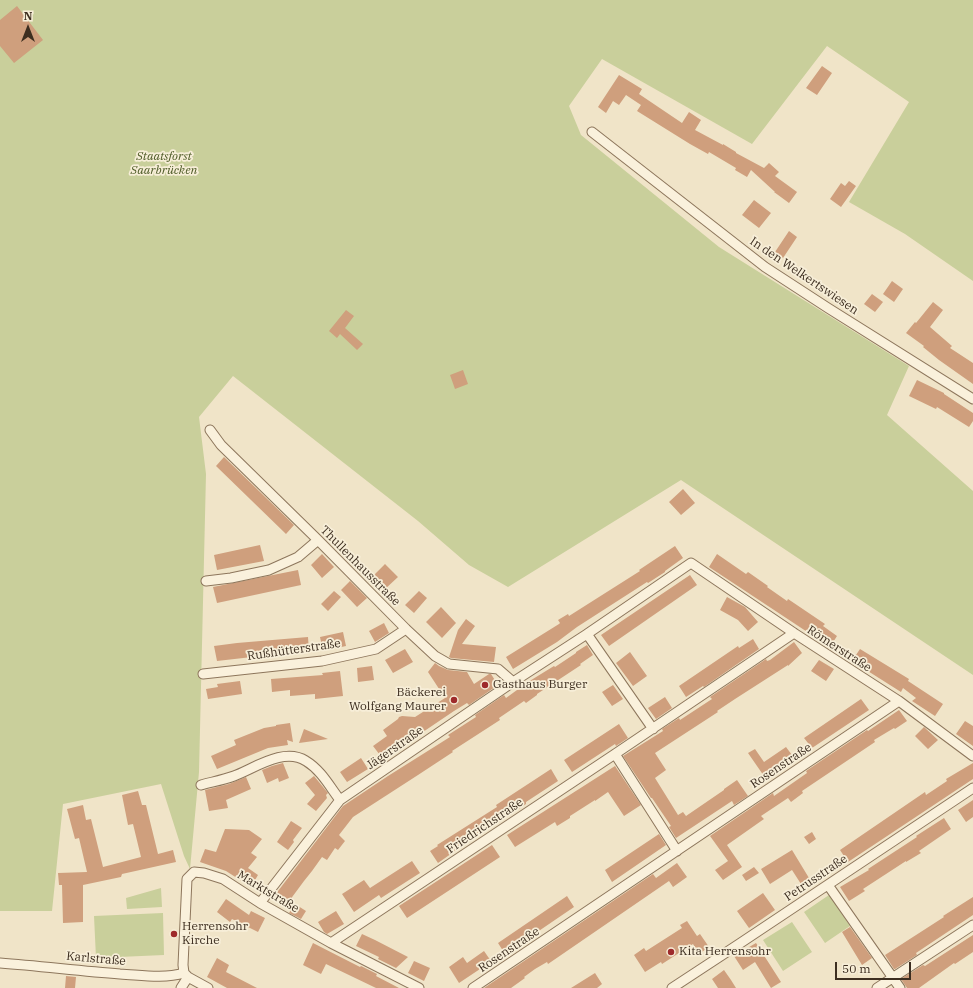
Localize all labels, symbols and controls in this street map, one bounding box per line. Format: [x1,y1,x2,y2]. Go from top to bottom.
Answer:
north arrow [8,8,48,48]
text: N [24,9,32,23]
park label: Staatsforst Saarbrücken [131,150,197,178]
street label: In den Welkertswiesen [747,234,861,318]
street label: Thullenhausstraße [317,523,403,609]
street label: Römerstraße [804,623,874,675]
street label: Rußhütterstraße [246,636,342,664]
place label: Gasthaus Burger [493,678,587,692]
marker: Gasthaus Burger [480,680,490,690]
place label: Bäckerei Wolfgang Maurer [349,686,446,714]
marker: Bäckerei Wolfgang Maurer [449,695,459,705]
street label: Jägerstraße [364,723,426,773]
street label: Rosenstraße [748,740,814,792]
street label: Friedrichstraße [444,795,526,857]
street label: Petrusstraße [782,852,850,904]
street label: Marktstraße [235,868,301,916]
place label: Herrensohr Kirche [182,920,248,948]
street label: Rosenstraße [476,924,542,976]
marker: Herrensohr Kirche [169,929,179,939]
place label: Kita Herrensohr [679,945,771,959]
marker: Kita Herrensohr [666,947,676,957]
street label: Karlstraße [66,949,126,969]
scale bar [837,954,913,980]
text: 50 m [842,961,871,976]

